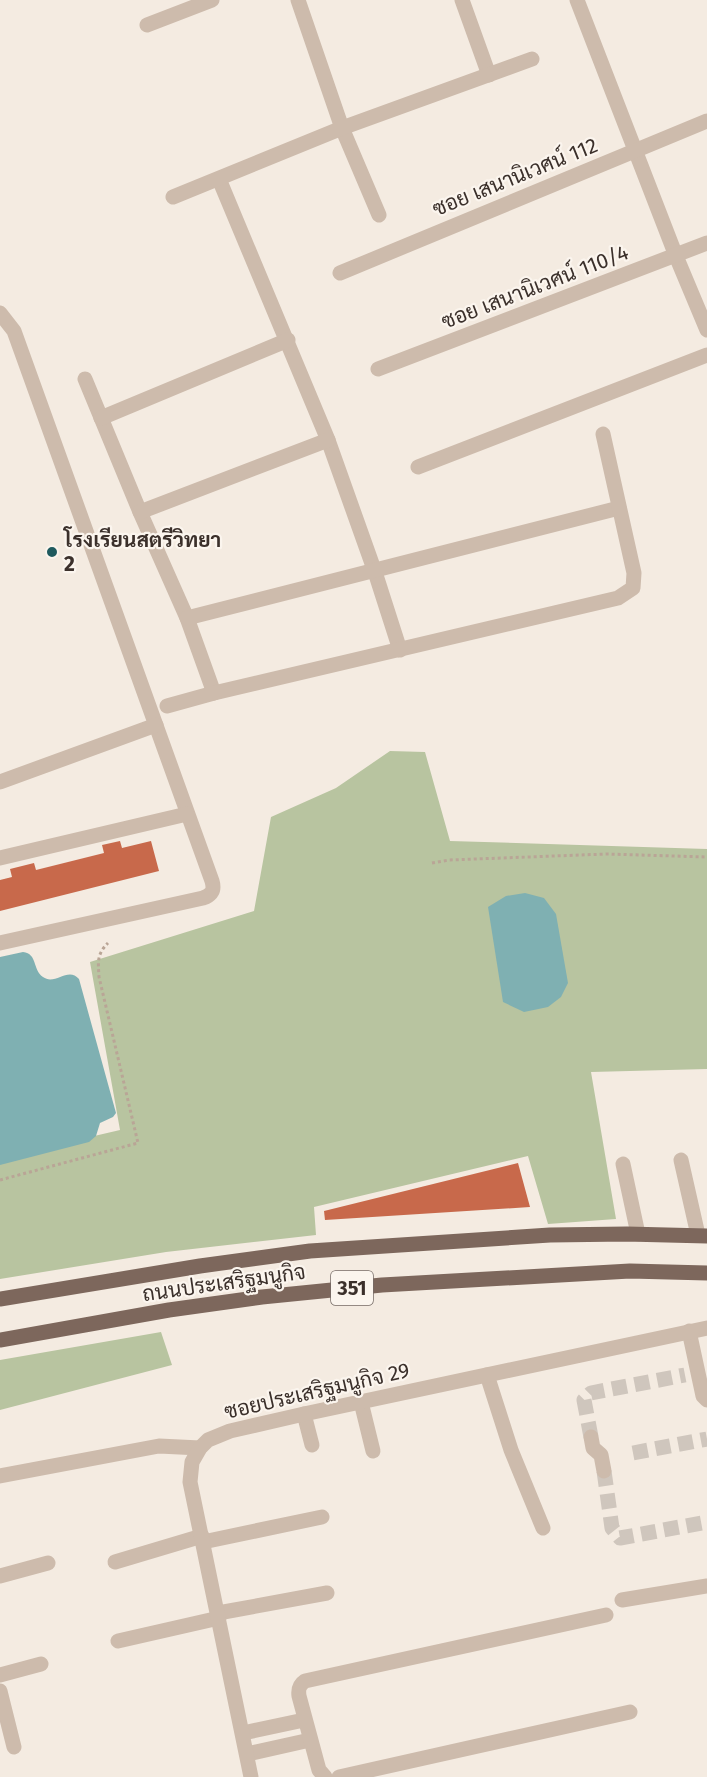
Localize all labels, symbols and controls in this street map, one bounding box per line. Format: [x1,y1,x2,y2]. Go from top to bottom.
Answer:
street label: ซอย เสนานิเวศน์ 112 [428,131,601,222]
street label: ซอย เสนานิเวศน์ 110/4 [438,238,632,335]
place label: โรงเรียนสตรีวิทยา 2 [62,526,221,577]
marker: โรงเรียนสตรีวิทยา 2 [45,545,59,559]
street label: ถนนประเสริฐมนูกิจ [141,1259,307,1309]
road number: 351 [331,1271,373,1305]
street label: ซอยประเสริฐมนูกิจ 29 [222,1357,413,1427]

